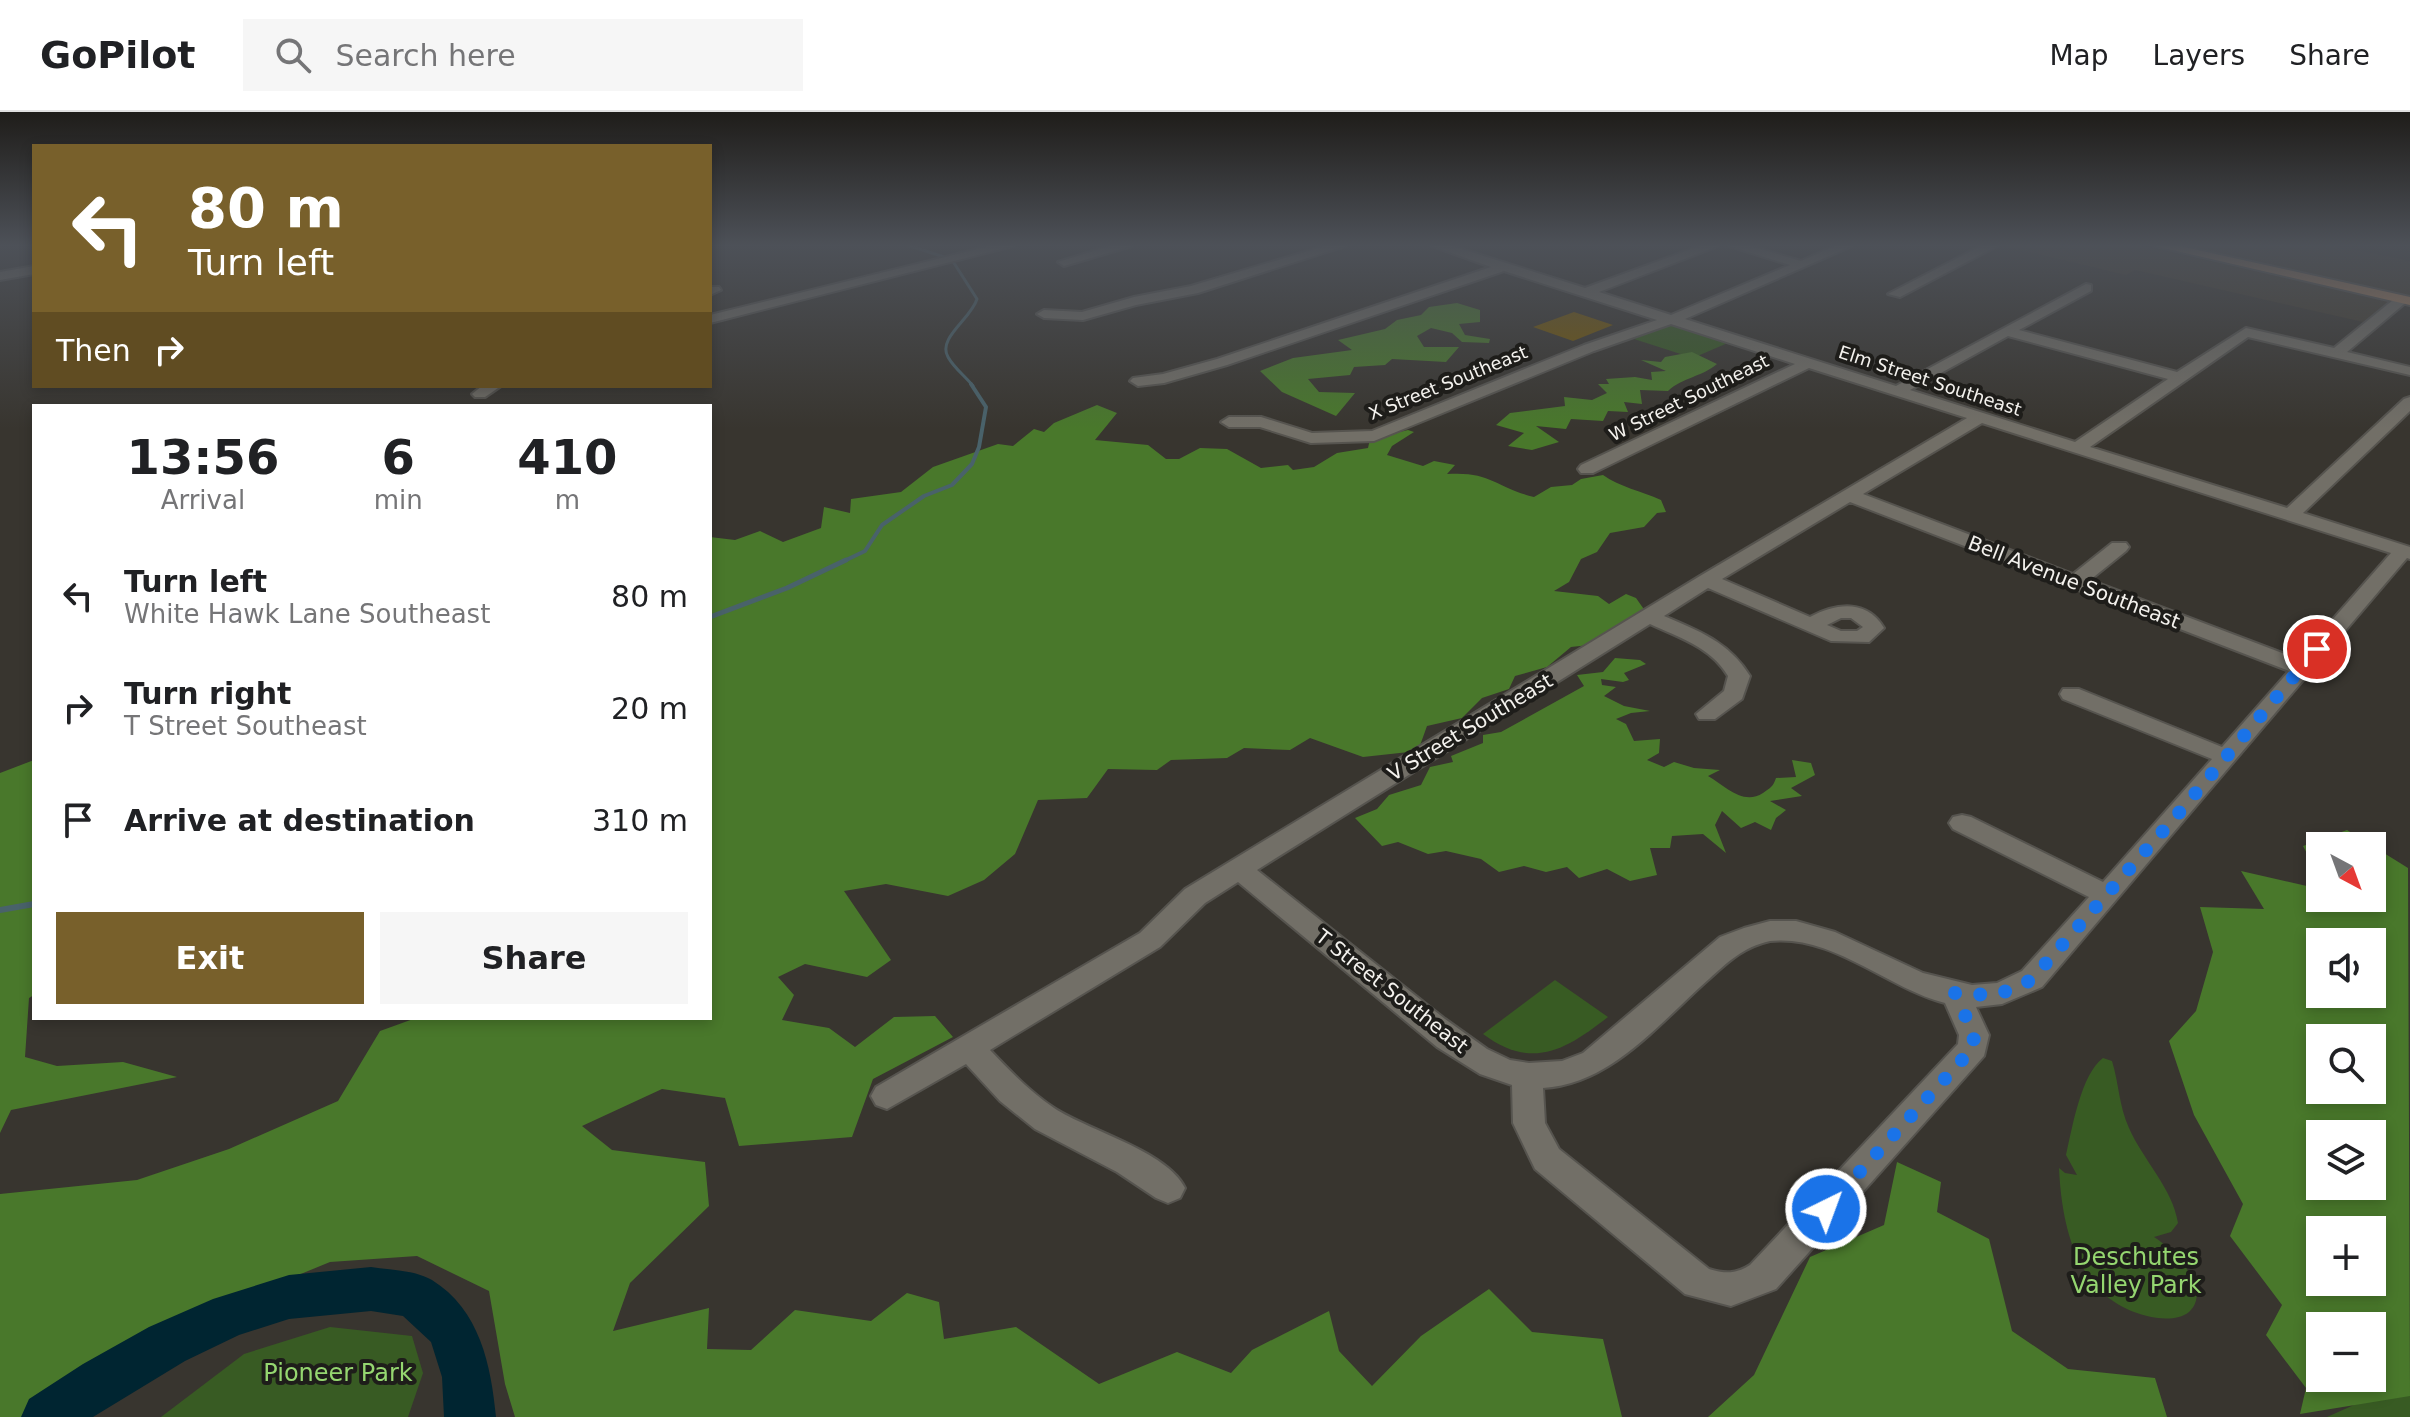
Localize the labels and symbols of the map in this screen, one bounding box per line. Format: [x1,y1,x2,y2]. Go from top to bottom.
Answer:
street label: X Street Southeast [1365,341,1530,424]
street label: Elm Street Southeast [1836,341,2024,420]
street label: W Street Southeast [1606,350,1772,445]
street label: Bell Avenue Southeast [1965,530,2184,634]
pin [2283,615,2351,683]
street label: V Street Southeast [1383,668,1557,786]
north arrow [2306,832,2386,912]
street label: T Street Southeast [1310,923,1473,1058]
position arrow [1784,1167,1868,1251]
park label: Deschutes Valley Park [2070,1243,2202,1299]
park label: Pioneer Park [263,1359,413,1387]

